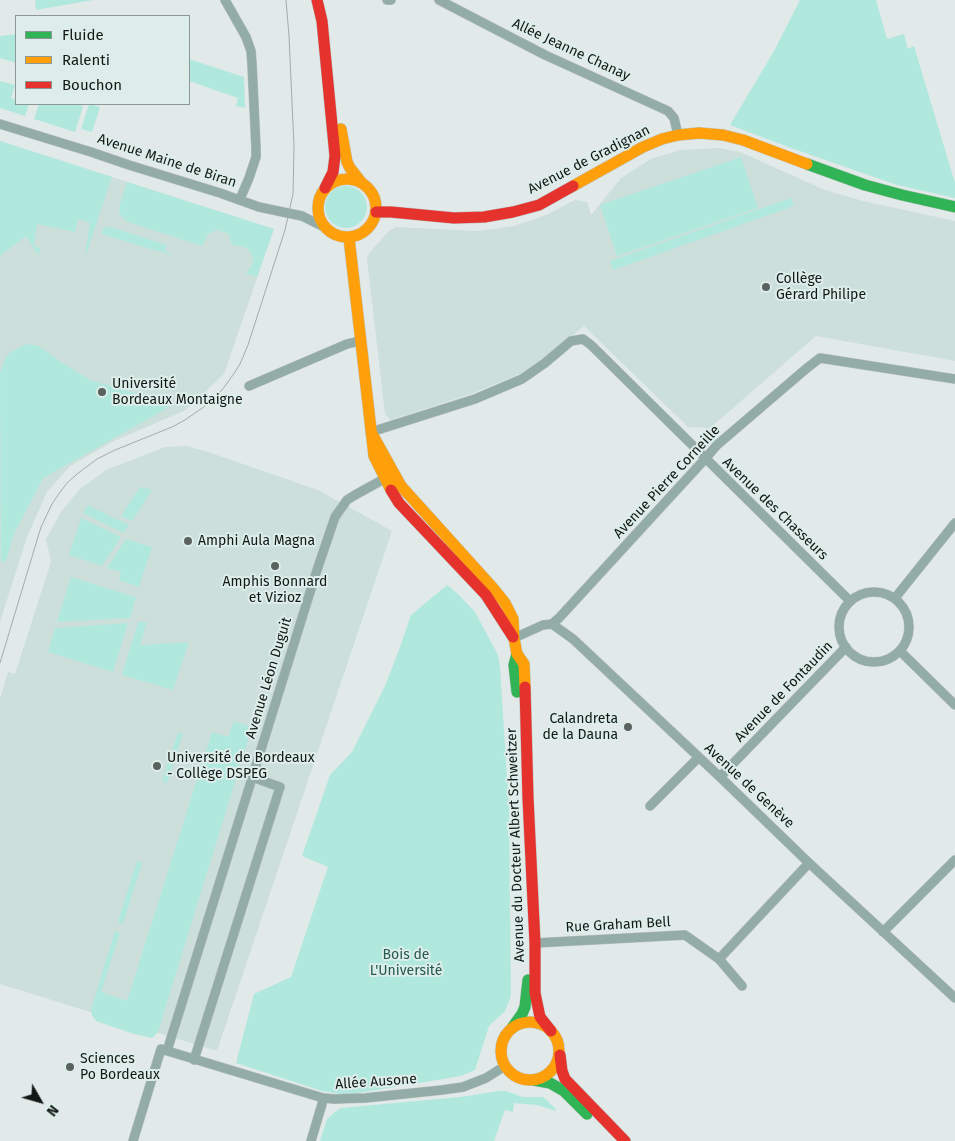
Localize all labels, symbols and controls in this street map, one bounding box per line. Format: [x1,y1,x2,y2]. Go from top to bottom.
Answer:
legend [15,15,190,105]
street label: Allée Jeanne Chanay [509,15,633,85]
text: Fluide [62,26,104,44]
text: Ralenti [62,51,110,69]
text: Bouchon [62,76,122,94]
street label: Avenue de Gradignan [525,122,653,198]
street label: Avenue Maine de Biran [95,131,239,191]
place label: Collège Gérard Philipe [776,271,866,304]
marker: Collège Gérard Philipe [760,281,772,293]
place label: Université Bordeaux Montaigne [112,376,243,408]
marker: Université Bordeaux Montaigne [96,386,108,398]
street label: Avenue Pierre Corneille [610,422,724,542]
street label: Avenue des Chasseurs [719,454,831,564]
place label: Amphi Aula Magna [198,533,315,549]
marker: Amphi Aula Magna [182,535,194,547]
marker: Amphis Bonnard et Vizioz [269,560,281,572]
place label: Amphis Bonnard et Vizioz [223,574,327,606]
street label: Avenue Léon Duguit [243,615,295,741]
street label: Avenue de Fontaudin [731,638,837,746]
place label: Calandreta de la Dauna [542,711,618,744]
marker: Calandreta de la Dauna [622,721,634,733]
street label: Avenue du Docteur Albert Schweitzer [504,728,528,962]
street label: Avenue de Genève [701,740,797,832]
place label: Université de Bordeaux - Collège DSPEG [167,750,315,782]
marker: Université de Bordeaux - Collège DSPEG [151,760,163,772]
street label: Rue Graham Bell [565,914,671,936]
park label: Bois de L'Université [370,947,442,980]
place label: Sciences Po Bordeaux [80,1051,160,1084]
marker: Sciences Po Bordeaux [64,1061,76,1073]
street label: Allée Ausone [335,1071,417,1093]
north arrow [15,1076,65,1126]
text: N [43,1102,62,1119]

